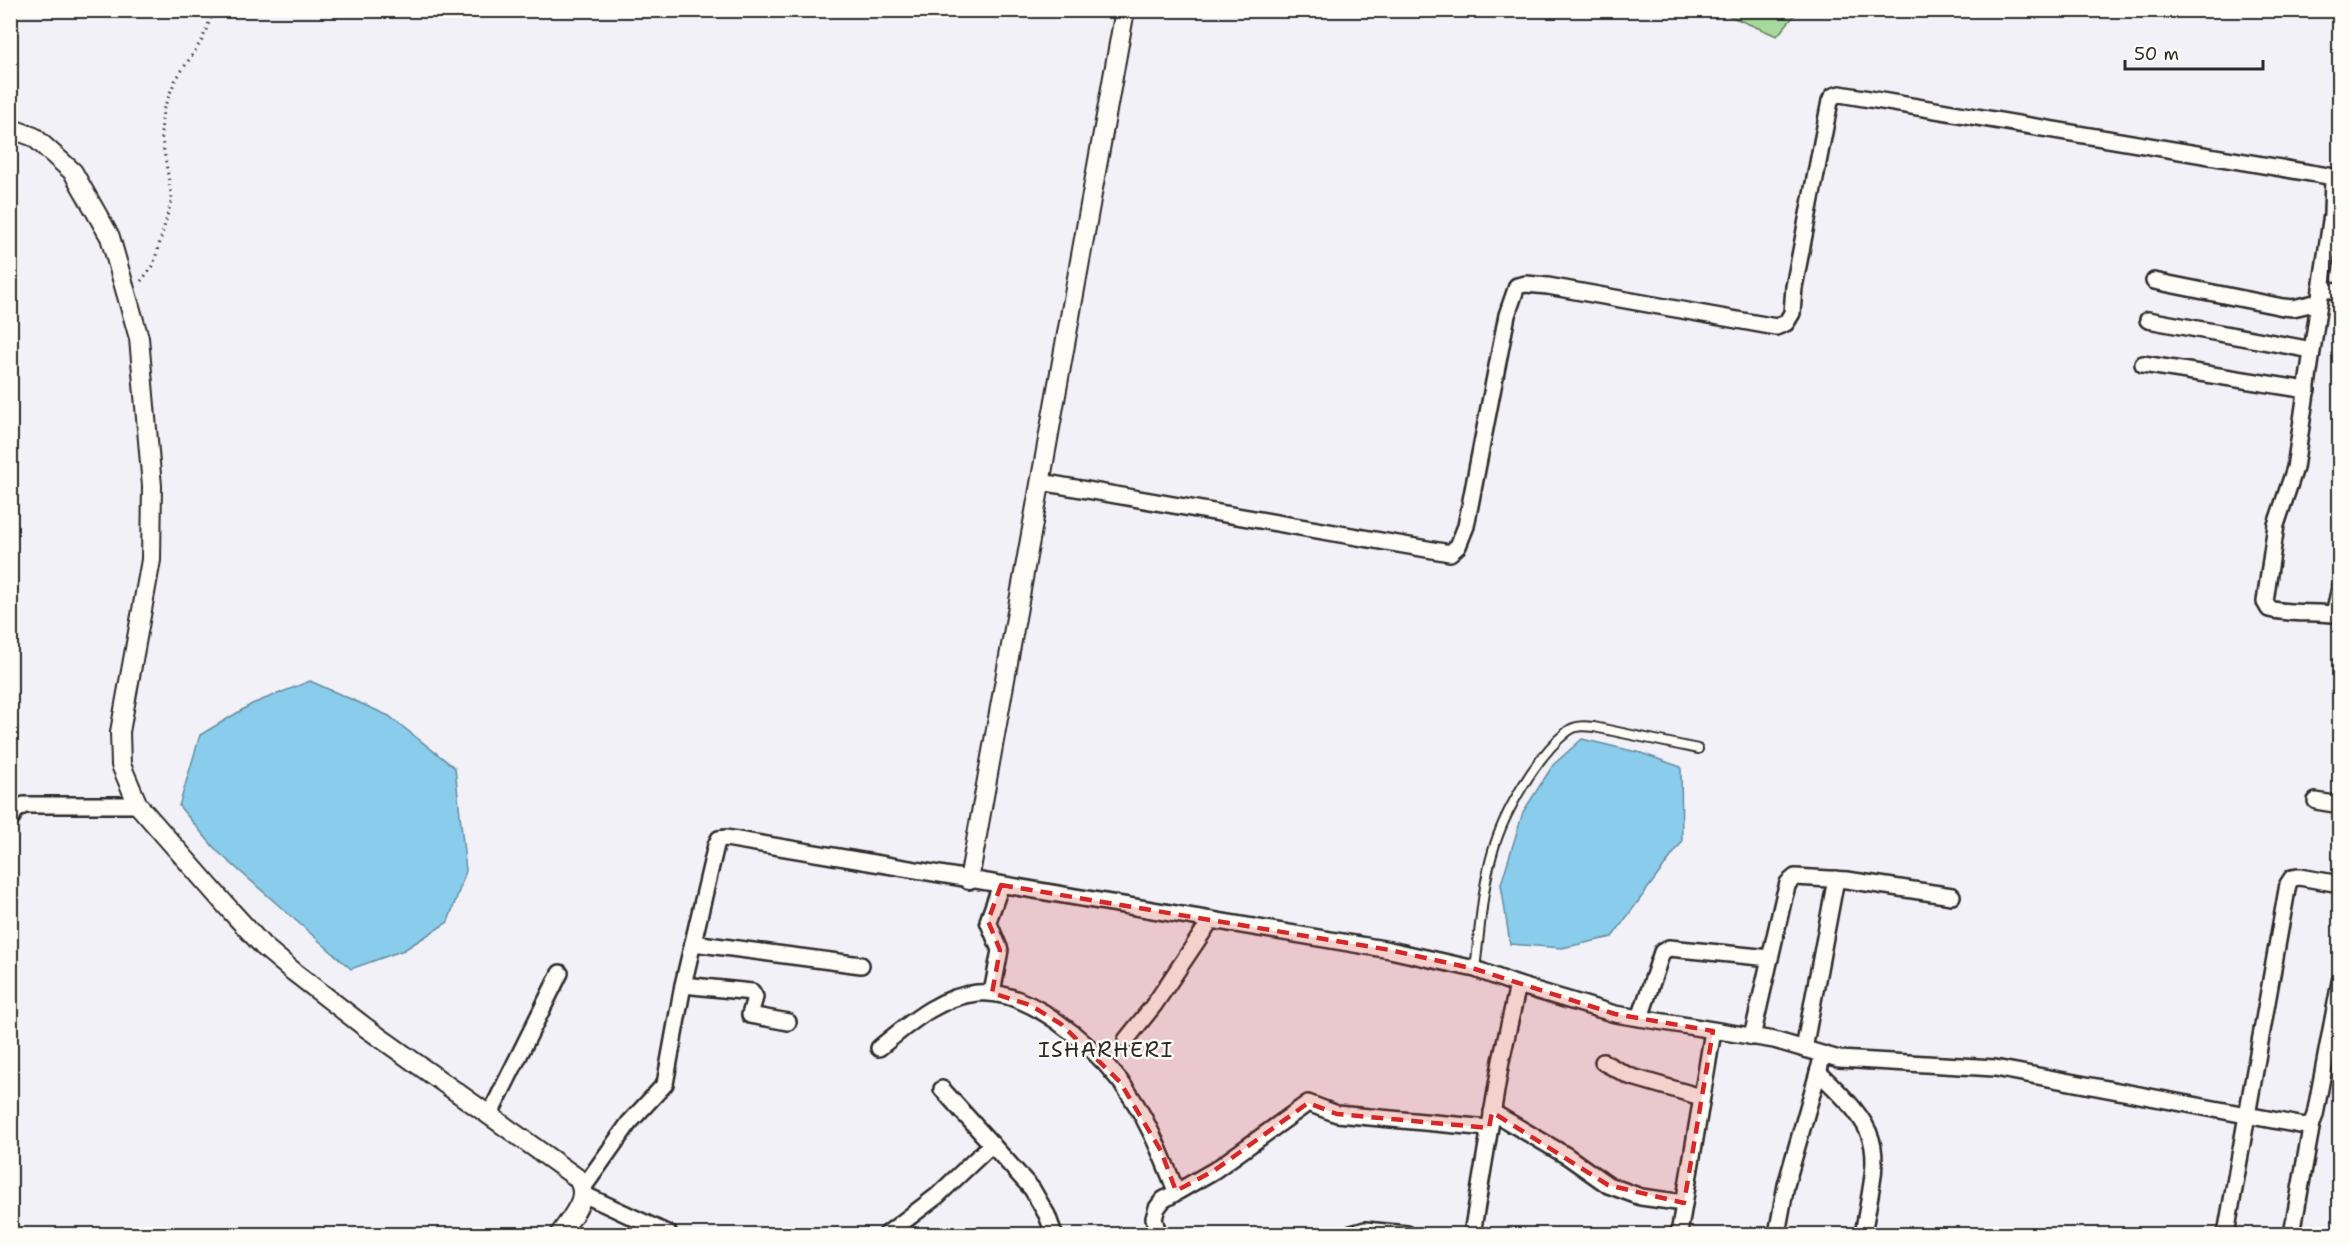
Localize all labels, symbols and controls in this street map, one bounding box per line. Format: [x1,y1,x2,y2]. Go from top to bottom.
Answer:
scale bar [2125,33,2263,71]
text: 50 m [2134,42,2179,66]
district label: ISHARHERI [1038,1036,1174,1064]

